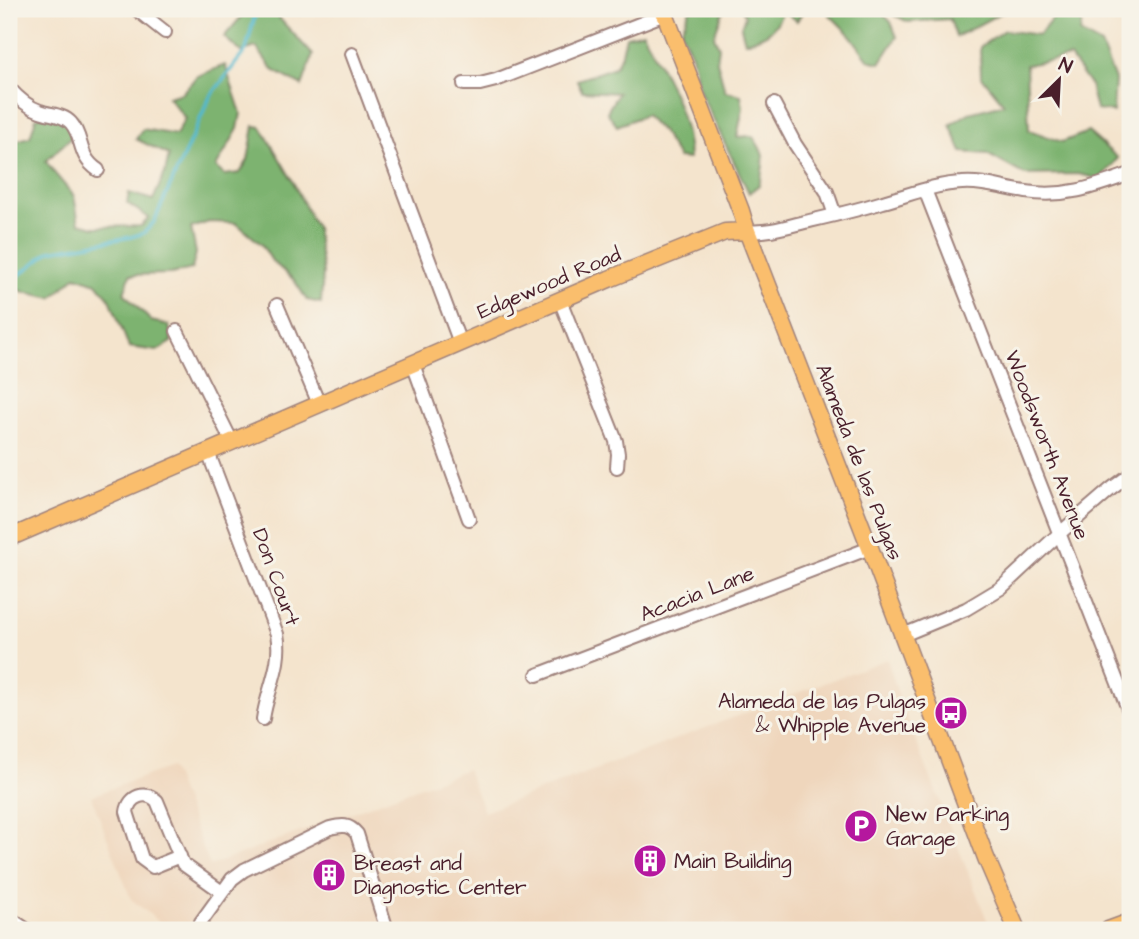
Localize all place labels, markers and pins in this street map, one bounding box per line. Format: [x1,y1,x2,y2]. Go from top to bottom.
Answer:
place label: Alameda de las Pulgas & Whipple Avenue [718,687,926,741]
bus stop icon: Alameda de las Pulgas & Whipple Avenue [932,694,970,732]
place label: New Parking Garage [886,800,1009,855]
parking icon: New Parking Garage [842,807,880,845]
building icon: Main Building [631,842,669,880]
place label: Main Building [674,847,792,878]
place label: Breast and Diagnostic Center [354,849,527,904]
building icon: Breast and Diagnostic Center [310,856,348,894]

